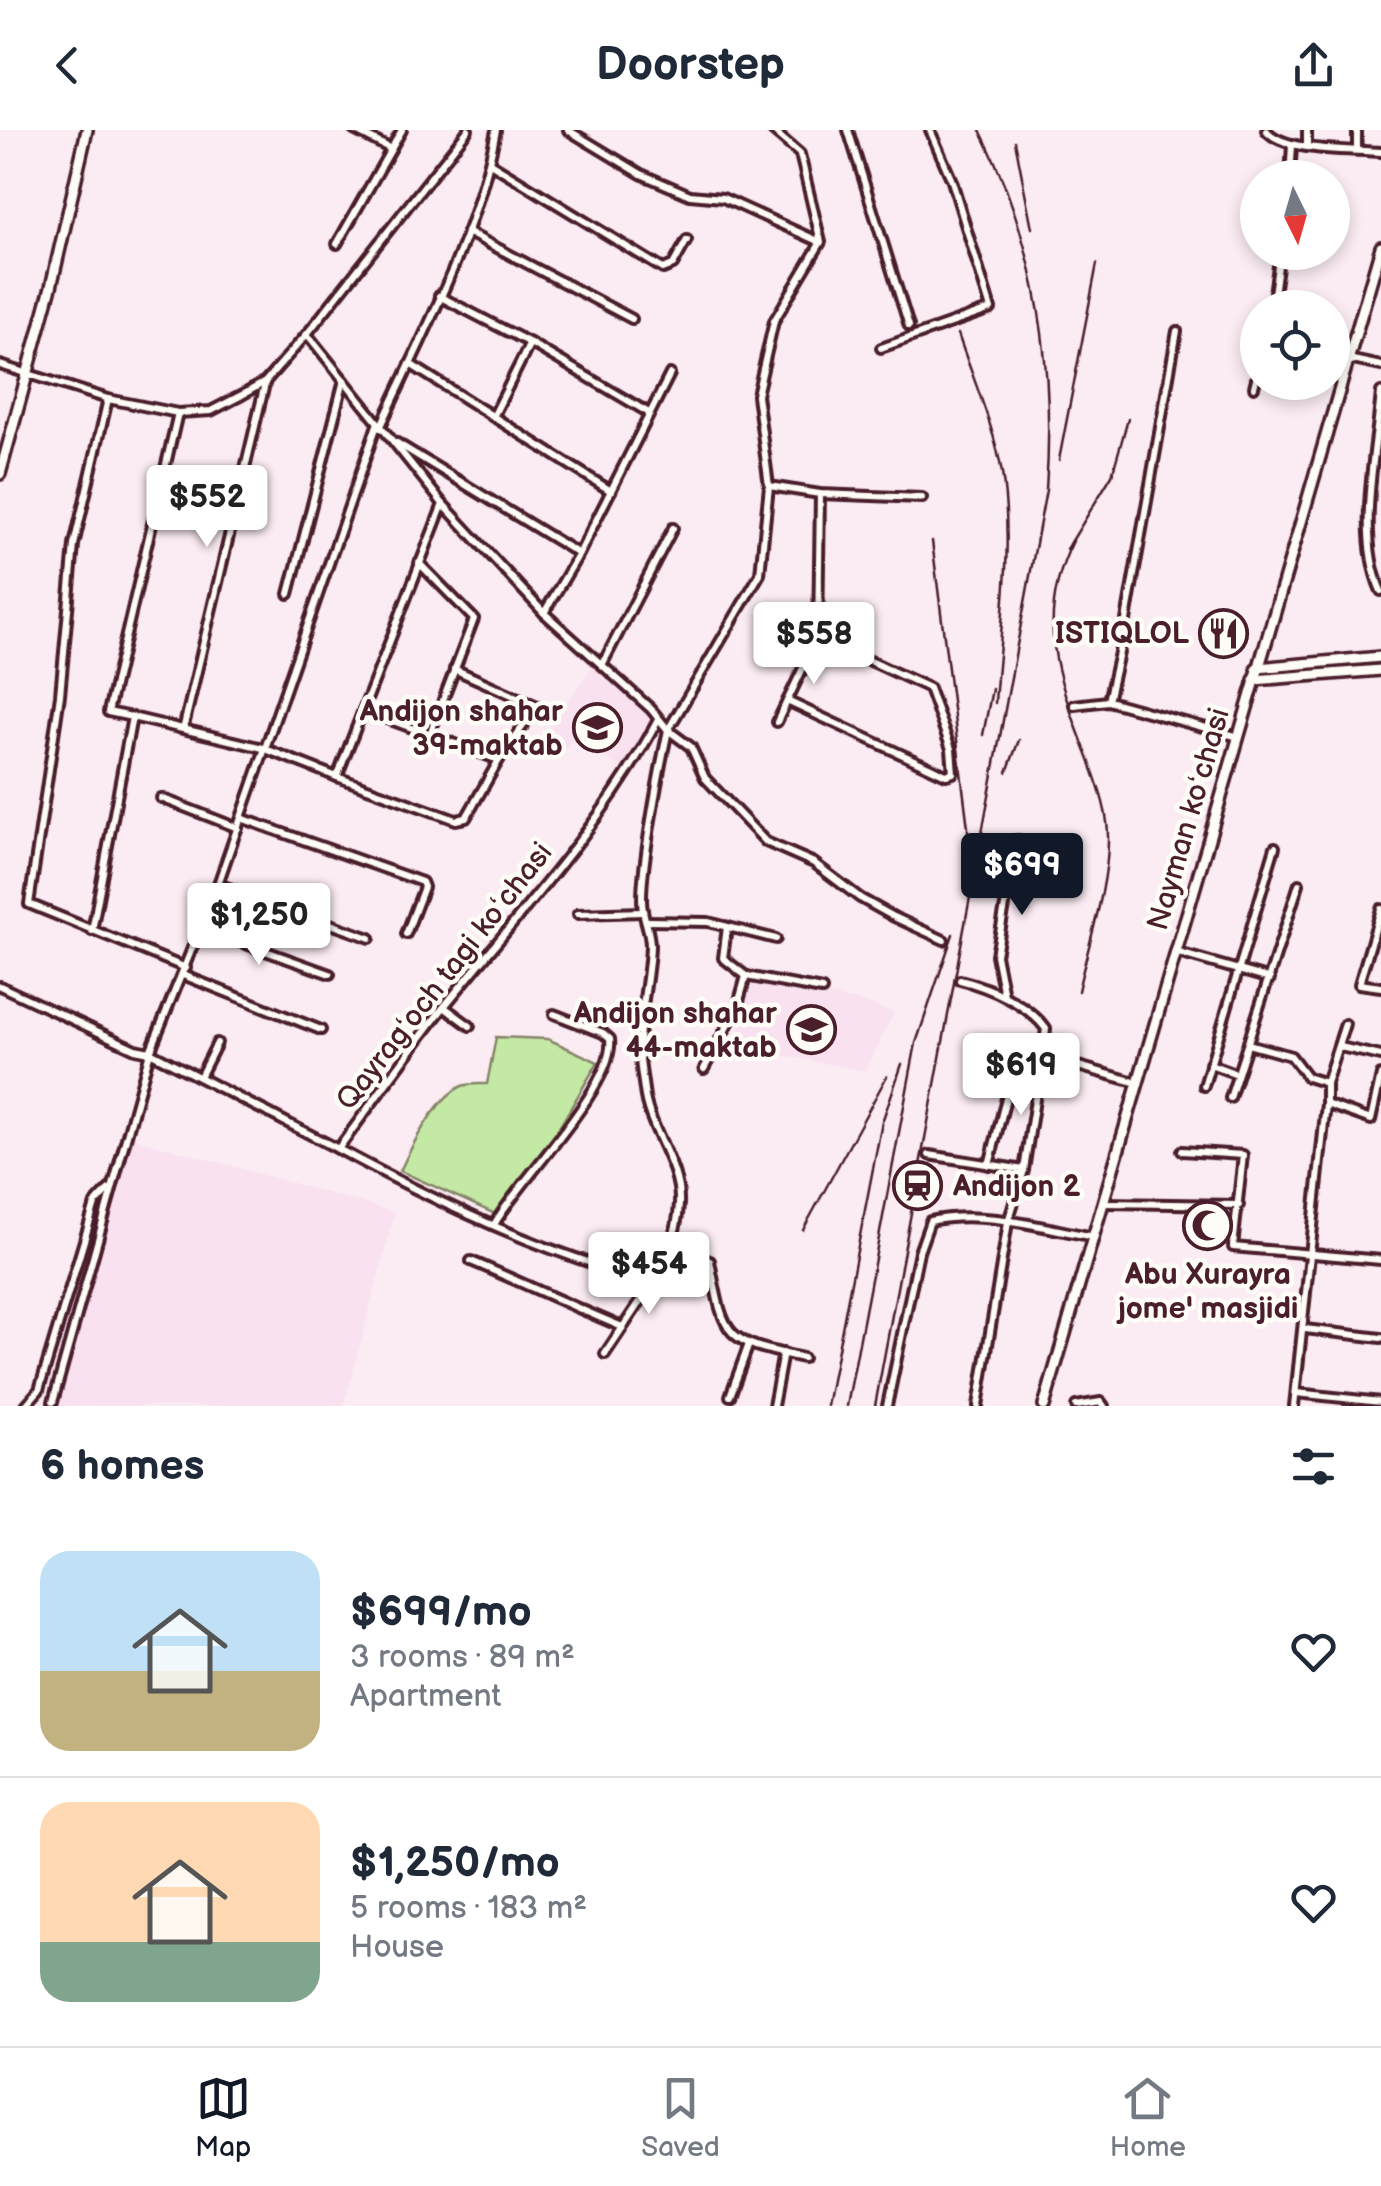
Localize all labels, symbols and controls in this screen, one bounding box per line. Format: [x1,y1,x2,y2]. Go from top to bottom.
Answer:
icon: back [40,38,95,93]
text: Doorstep [596,38,785,93]
icon: share [1286,38,1341,93]
north arrow [1240,160,1350,270]
map controls [1240,160,1350,400]
button: locate [1240,290,1350,400]
pin: $552 [148,465,266,550]
text: $552 [168,478,246,517]
pin: $558 [755,602,873,687]
restaurant icon: ISTIQLOL [1198,607,1250,659]
text: $558 [775,615,853,654]
place label: ISTIQLOL [1055,616,1190,652]
place label: Andijon shahar 39-maktab [359,694,564,764]
school or university icon: Andijon shahar 39-maktab [572,702,624,754]
street label: Nayman koʻchasi [1140,704,1238,934]
pin: $699 [963,833,1081,918]
street label: Qayragʻoch tagi koʻchasi [329,836,560,1118]
text: $699 [983,846,1061,885]
pin: $1,250 [178,883,340,968]
text: $1,250 [209,896,309,935]
place label: Andijon shahar 44-maktab [573,996,778,1066]
school or university icon: Andijon shahar 44-maktab [786,1004,838,1056]
pin: $619 [962,1033,1080,1118]
text: $619 [985,1046,1057,1085]
station icon: Andijon 2 [892,1160,944,1212]
place label: Andijon 2 [952,1169,1080,1205]
mosque icon: Abu Xurayra jome' masjidi [1182,1199,1234,1251]
pin: $454 [590,1232,708,1317]
text: $454 [610,1245,688,1284]
place label: Abu Xurayra jome' masjidi [1116,1257,1298,1327]
icon: filters [1286,1439,1341,1494]
text: 6 homes [40,1441,204,1492]
text: $699/mo [350,1587,532,1638]
icon: home [120,1591,240,1711]
icon: heart [1286,1624,1341,1679]
text: 3 rooms · 89 m² [350,1638,575,1677]
text: Apartment [350,1677,501,1716]
text: $1,250/mo [350,1838,560,1889]
icon: home [120,1842,240,1962]
icon: heart [1286,1875,1341,1930]
text: 5 rooms · 183 m² [350,1889,587,1928]
text: House [350,1928,444,1967]
tab: Map [195,2071,251,2164]
tab: Saved [641,2071,720,2164]
tab: Home [1110,2071,1186,2164]

